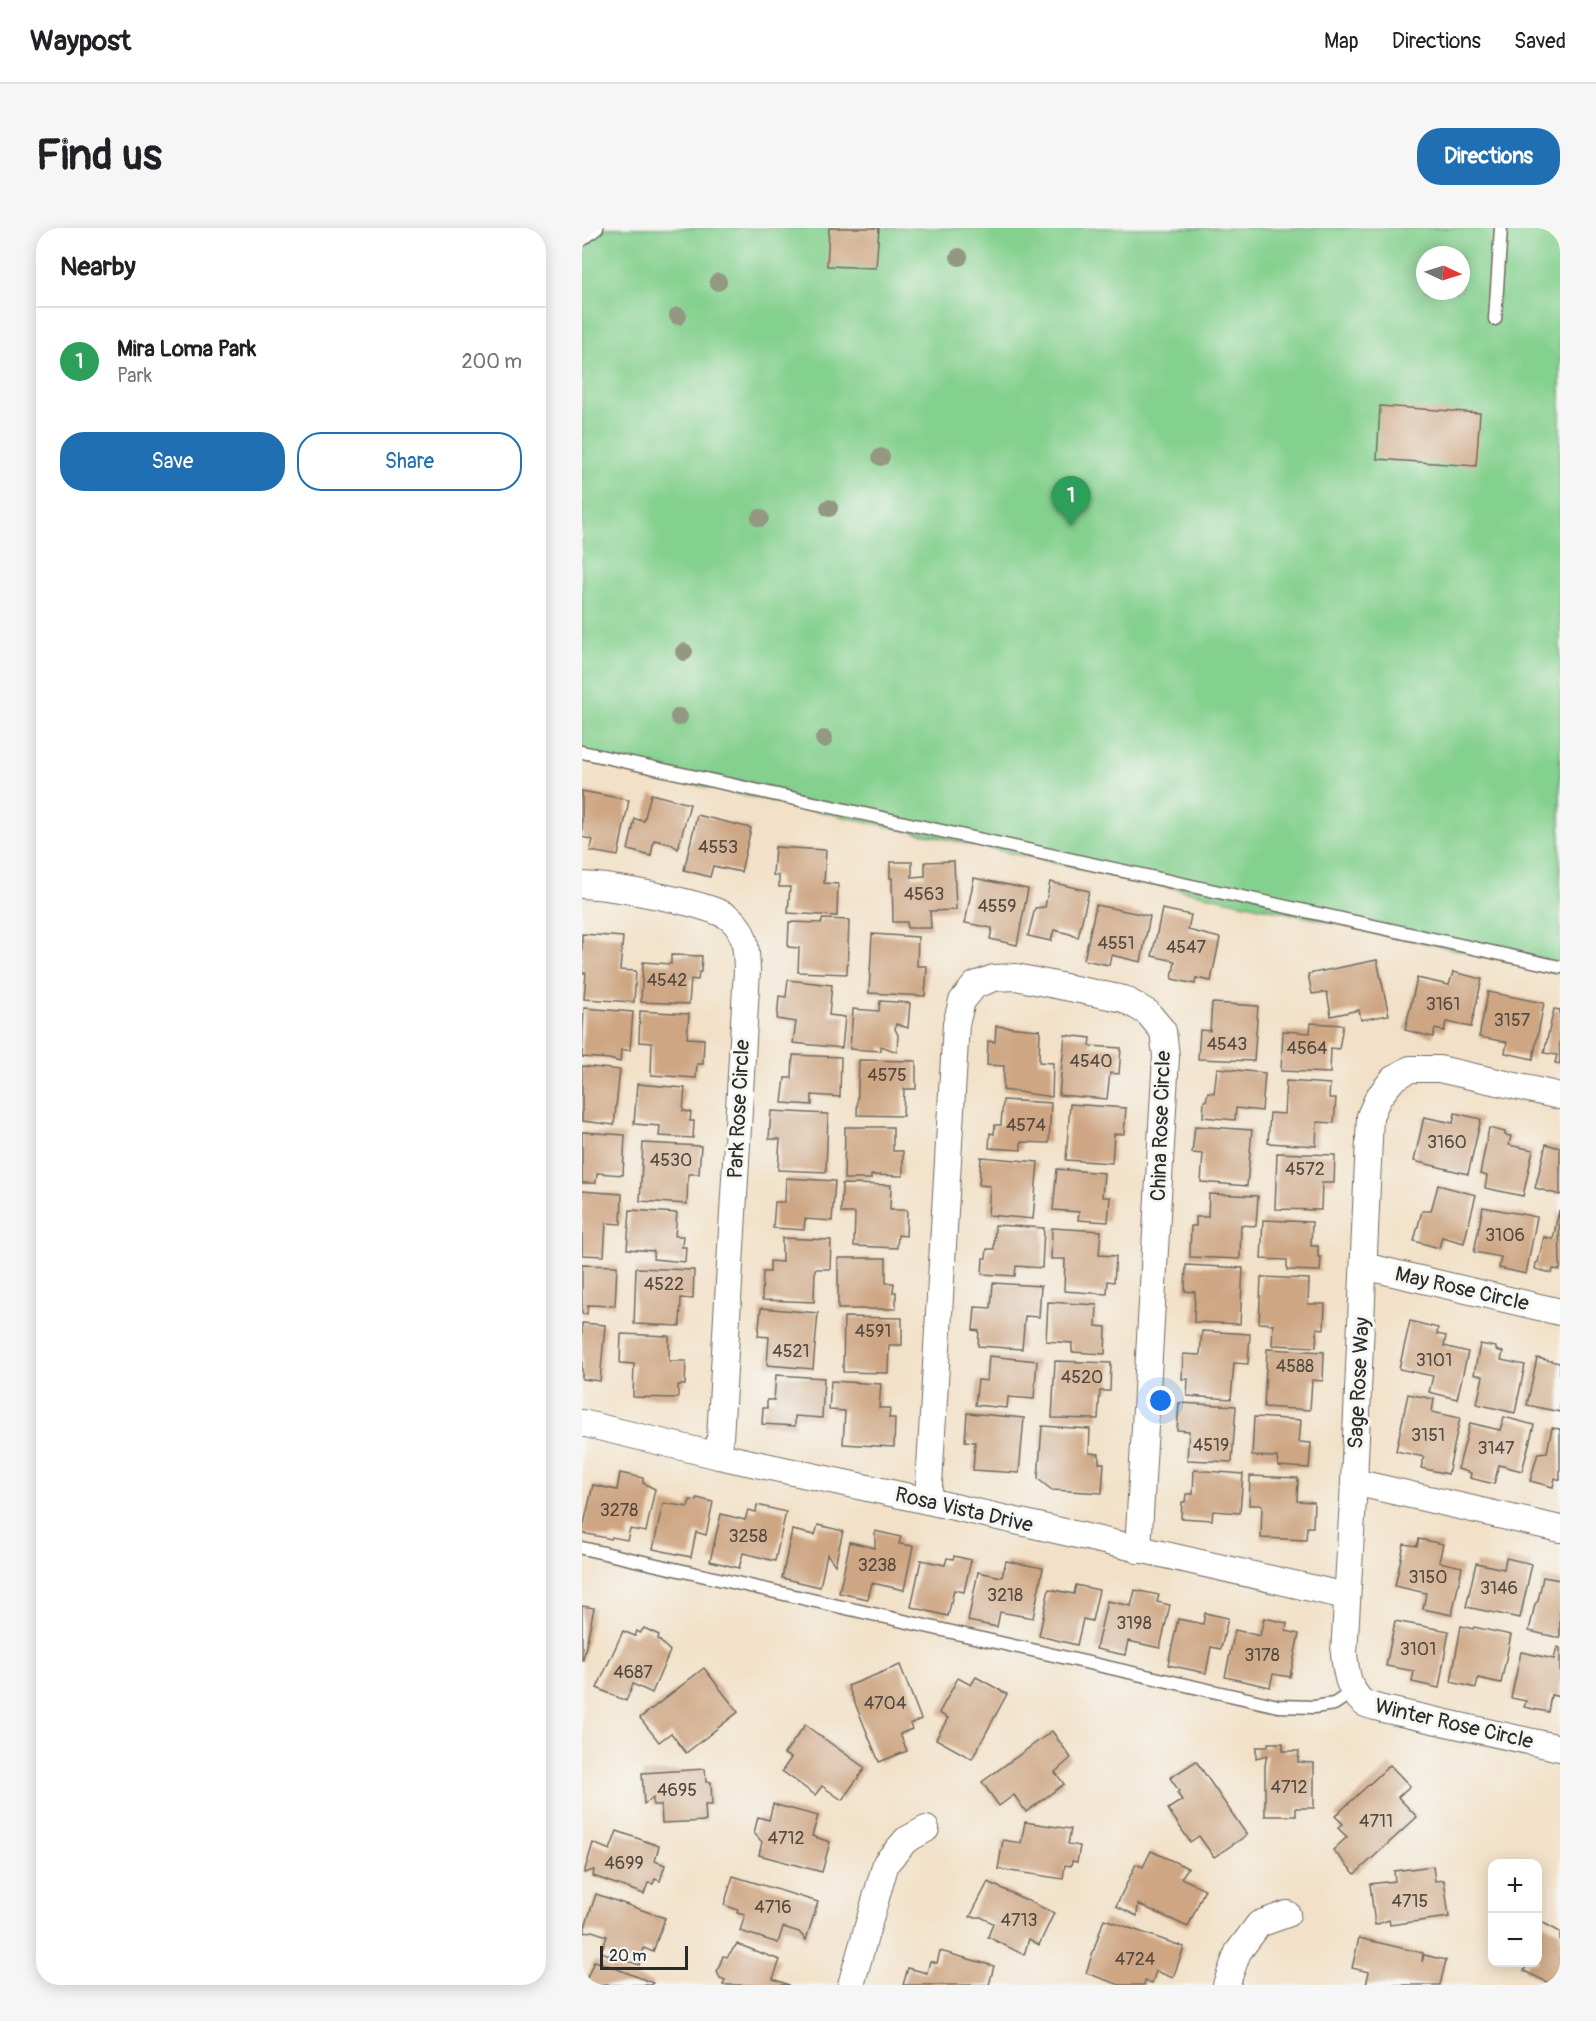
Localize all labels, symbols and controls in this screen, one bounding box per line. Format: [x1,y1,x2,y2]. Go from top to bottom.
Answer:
text: Waypost [30,24,131,59]
text: Map [1324,28,1359,55]
text: Directions [1392,28,1481,55]
text: Saved [1514,28,1566,55]
button: Directions [1417,128,1560,185]
text: Find us [36,130,162,182]
north arrow [1416,246,1470,300]
text: Nearby [60,251,136,283]
text: Mira Loma Park [117,335,256,363]
text: 1 [76,349,83,374]
text: 200 m [461,349,522,374]
text: Park [117,363,152,388]
button: Save [60,432,285,491]
button: Share [297,432,522,491]
pin: 1 [1052,476,1090,526]
house number: 4553 [698,836,738,859]
house number: 4563 [904,883,944,906]
house number: 4559 [977,895,1017,918]
house number: 4551 [1098,932,1135,955]
house number: 4547 [1166,936,1207,959]
house number: 4542 [647,969,687,992]
house number: 3161 [1426,993,1460,1016]
house number: 3157 [1494,1009,1531,1032]
house number: 4543 [1207,1033,1247,1056]
house number: 4564 [1286,1037,1328,1060]
street label: Park Rose Circle [722,1038,756,1179]
house number: 4540 [1070,1050,1112,1073]
street label: China Rose Circle [1145,1050,1177,1202]
house number: 4575 [867,1064,907,1087]
house number: 4574 [1006,1114,1047,1137]
house number: 3160 [1427,1131,1467,1154]
house number: 4530 [650,1149,692,1172]
house number: 4572 [1285,1158,1325,1181]
house number: 3106 [1485,1224,1525,1247]
street label: May Rose Circle [1393,1261,1532,1318]
house number: 4522 [644,1273,684,1296]
street label: Sage Rose Way [1342,1316,1376,1450]
house number: 4591 [855,1320,891,1343]
house number: 4521 [772,1340,810,1363]
house number: 3101 [1416,1349,1452,1372]
house number: 4588 [1276,1355,1314,1378]
house number: 4520 [1061,1366,1103,1389]
your location [1146,1386,1175,1415]
house number: 3151 [1411,1424,1445,1447]
house number: 4519 [1193,1434,1229,1457]
house number: 3147 [1477,1437,1515,1460]
street label: Rosa Vista Drive [893,1481,1036,1539]
house number: 3278 [600,1499,638,1522]
house number: 3258 [729,1525,767,1548]
house number: 3238 [858,1554,896,1577]
house number: 3150 [1408,1566,1448,1589]
house number: 3146 [1480,1577,1518,1600]
house number: 3218 [987,1584,1023,1607]
house number: 3198 [1116,1612,1152,1635]
house number: 3101 [1400,1638,1436,1661]
house number: 3178 [1244,1644,1280,1667]
house number: 4687 [613,1661,653,1684]
house number: 4704 [864,1692,907,1715]
street label: Winter Rose Circle [1372,1693,1537,1756]
house number: 4712 [1270,1776,1308,1799]
house number: 4695 [657,1779,697,1802]
house number: 4711 [1359,1810,1393,1833]
house number: 4712 [767,1827,805,1850]
house number: 4699 [604,1852,644,1875]
map controls [1488,1859,1542,1967]
button: + [1488,1859,1542,1913]
house number: 4715 [1392,1890,1428,1913]
house number: 4716 [754,1896,792,1919]
house number: 4713 [1000,1909,1038,1932]
button: − [1488,1913,1542,1967]
scale bar [600,1943,688,1970]
text: 20 m [609,1946,647,1966]
house number: 4724 [1115,1948,1156,1971]

